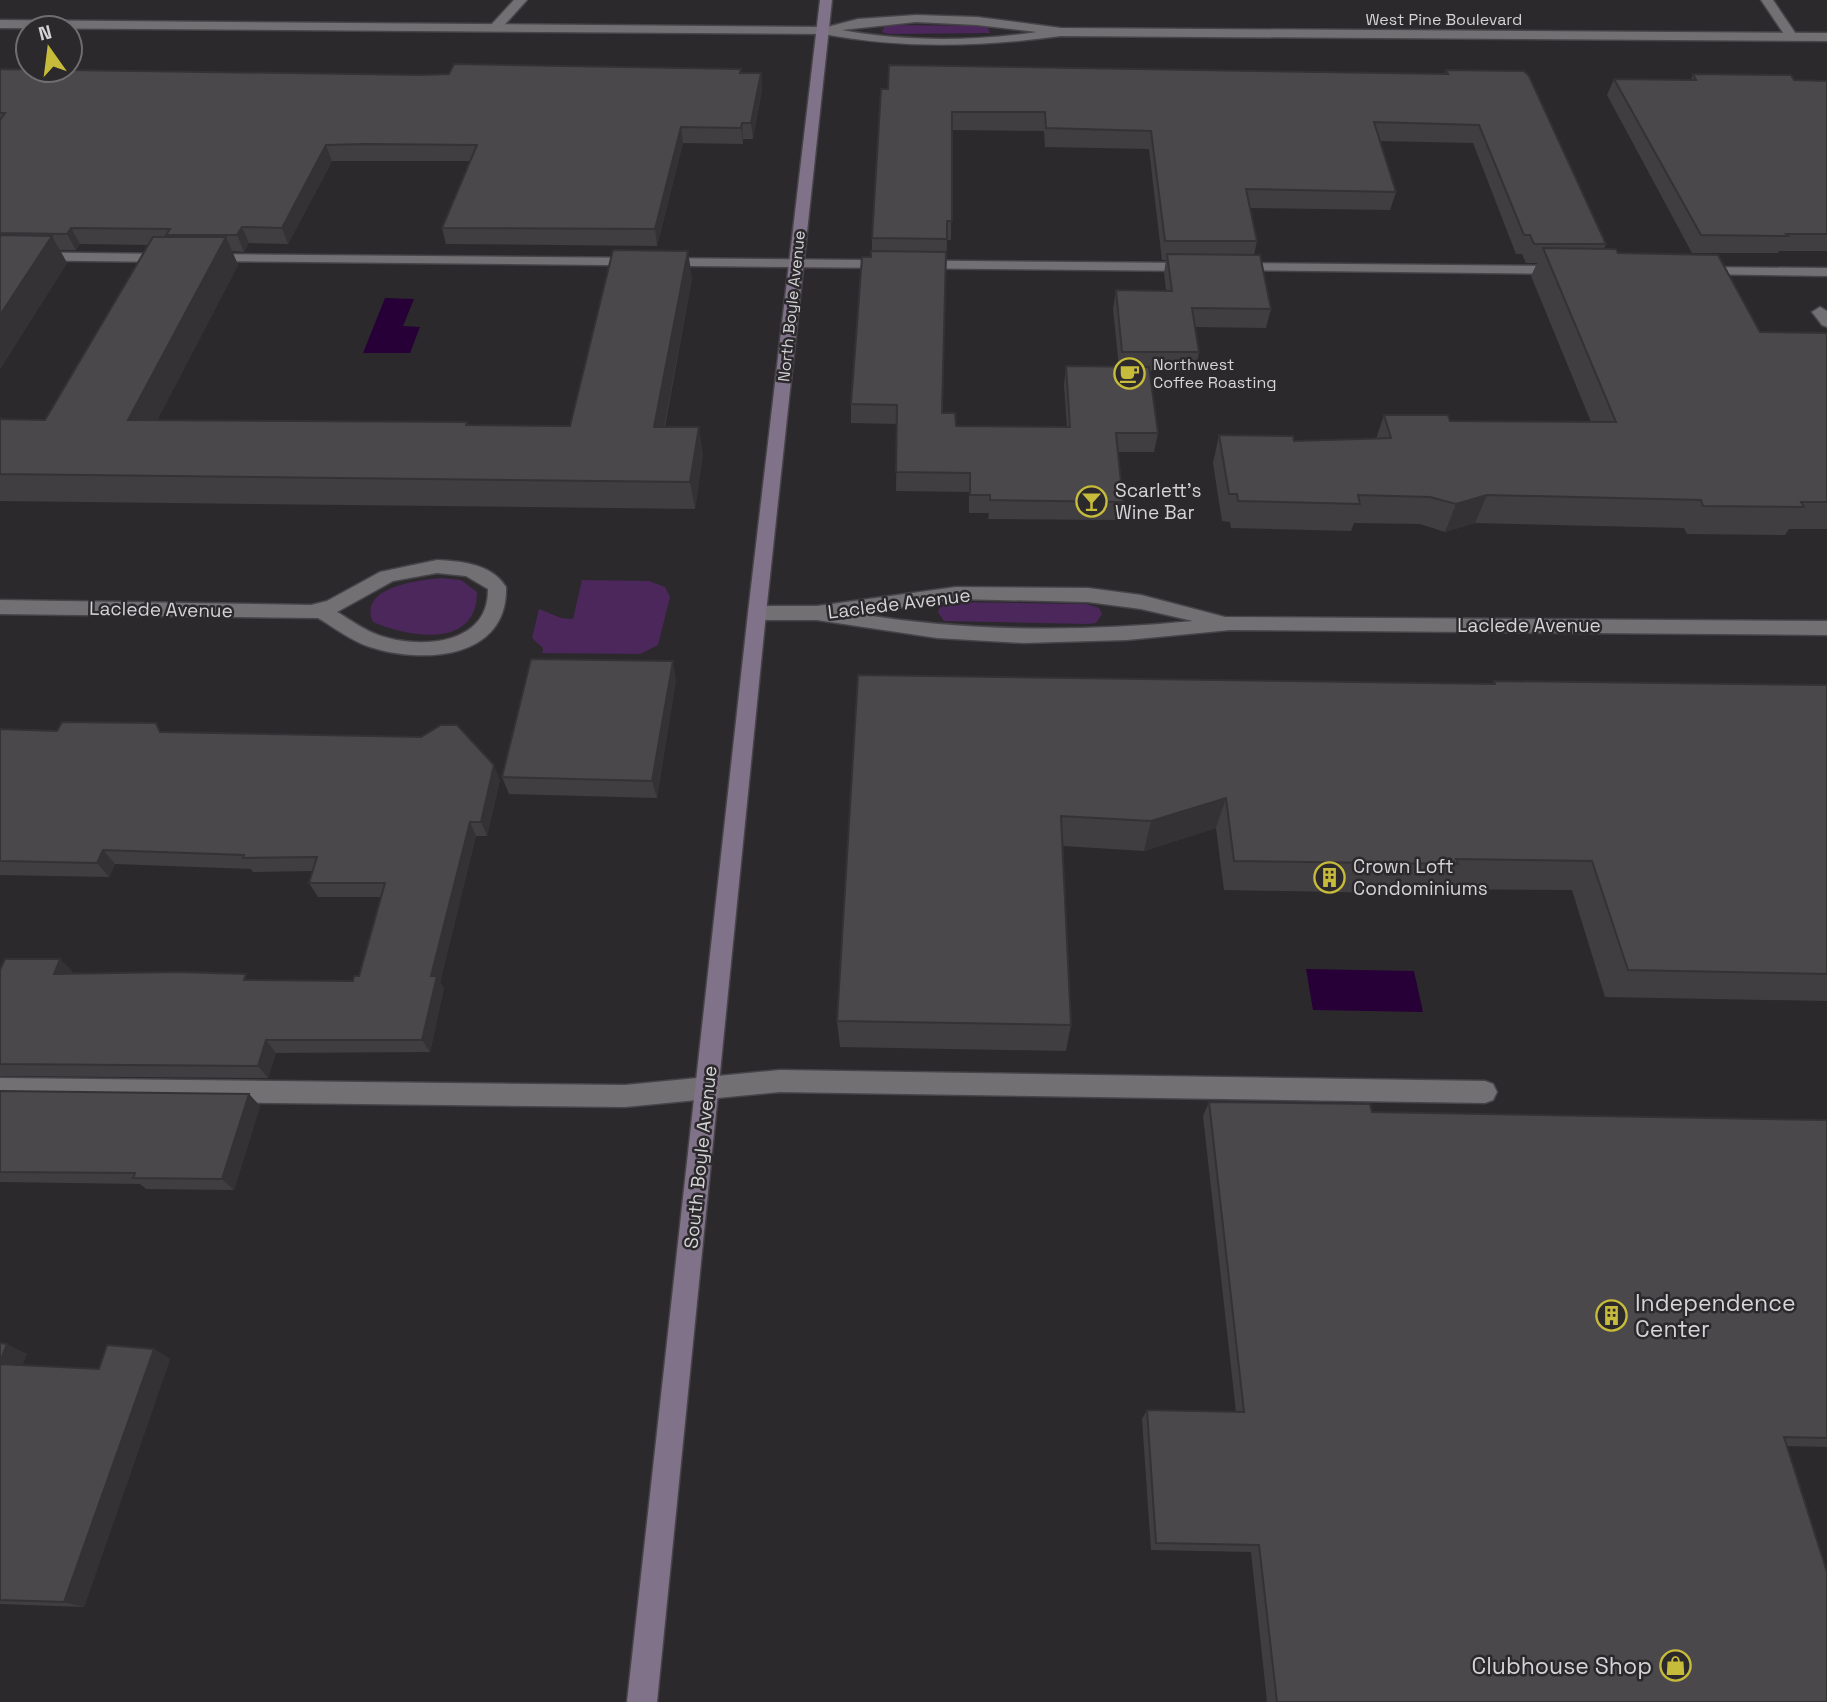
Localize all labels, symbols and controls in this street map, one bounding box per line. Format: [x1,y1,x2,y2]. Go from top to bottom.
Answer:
street label: West Pine Boulevard [1366,9,1522,30]
north arrow [14,14,84,84]
text: N [36,19,54,47]
street label: North Boyle Avenue [773,229,810,383]
place label: Northwest Coffee Roasting [1153,354,1276,393]
cafe icon: Northwest Coffee Roasting [1113,356,1147,390]
place label: Scarlett's Wine Bar [1115,478,1202,525]
bar icon: Scarlett's Wine Bar [1075,484,1109,518]
street label: Laclede Avenue [826,582,972,625]
street label: Laclede Avenue [89,596,233,623]
street label: Laclede Avenue [1457,613,1601,638]
place label: Crown Loft Condominiums [1353,854,1488,901]
building icon: Crown Loft Condominiums [1313,860,1347,894]
street label: South Boyle Avenue [678,1064,723,1250]
place label: Independence Center [1635,1288,1796,1344]
building icon: Independence Center [1595,1299,1629,1333]
shop icon: Clubhouse Shop [1658,1649,1692,1683]
place label: Clubhouse Shop [1471,1651,1652,1681]

